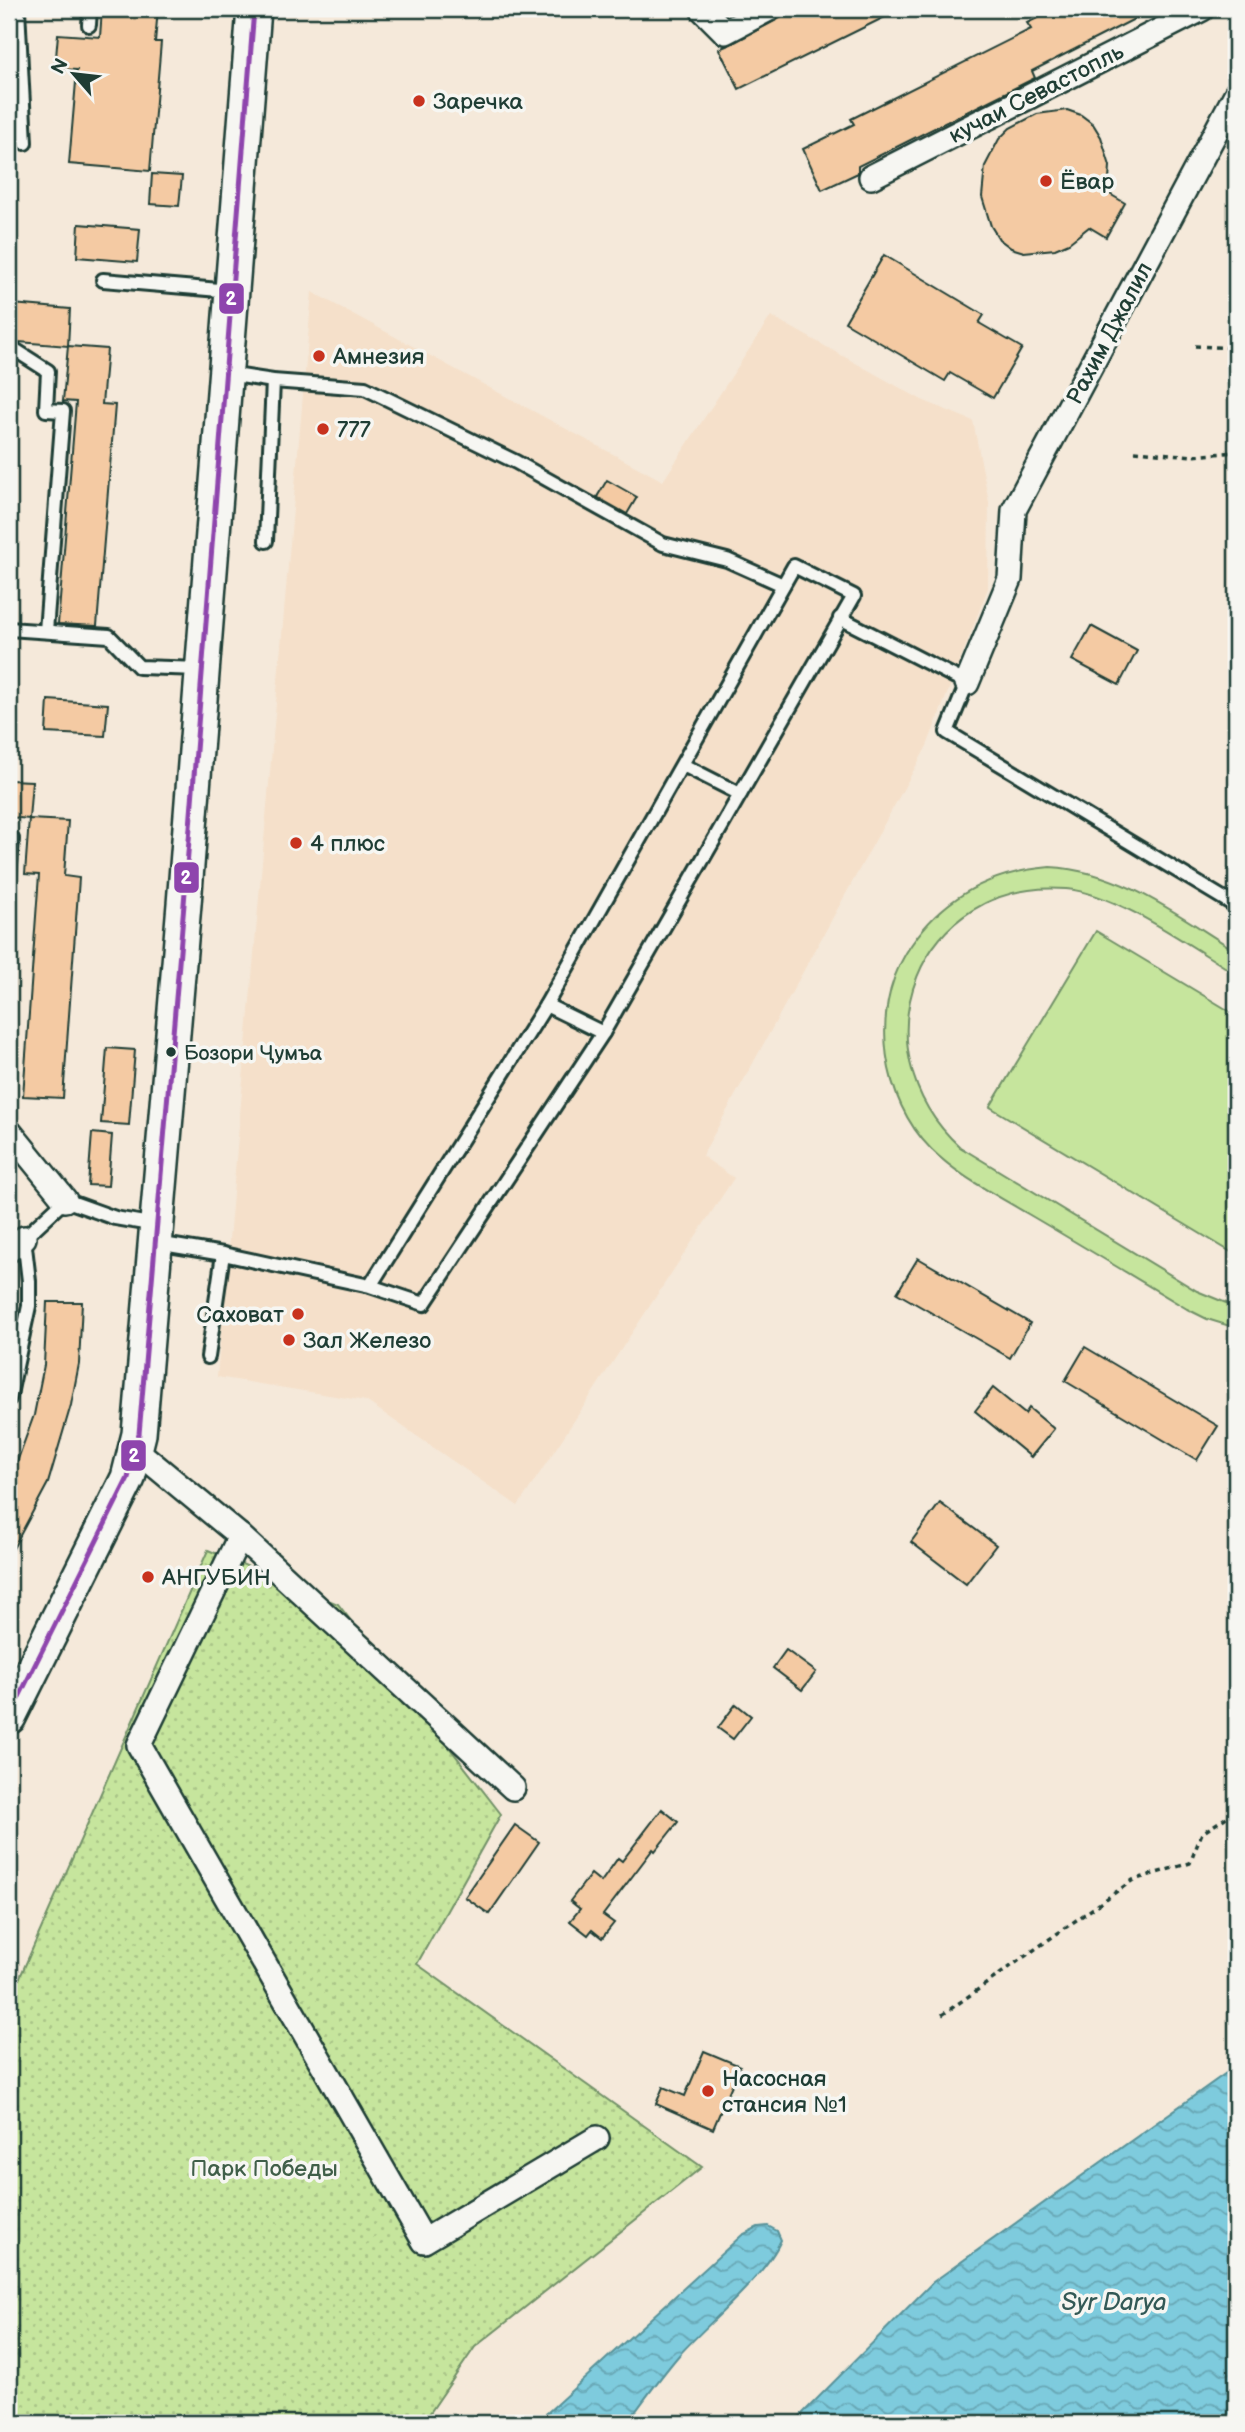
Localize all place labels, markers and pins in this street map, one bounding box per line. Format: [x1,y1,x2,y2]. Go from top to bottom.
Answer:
place label: Заречка [433,88,524,116]
marker: Заречка [411,93,427,109]
place label: Ёвар [1060,168,1114,196]
marker: Ёвар [1038,173,1054,189]
place label: Амнезия [332,343,425,371]
marker: Амнезия [311,348,327,364]
place label: 777 [337,416,372,444]
marker: 777 [315,421,331,437]
place label: 4 плюс [310,830,385,858]
marker: 4 плюс [288,835,304,851]
place label: Бозори Ҷумъа [184,1041,323,1066]
marker: Бозори Ҷумъа [164,1045,178,1059]
place label: Саховат [196,1301,284,1329]
marker: Саховат [290,1306,306,1322]
place label: Зал Железо [303,1327,431,1355]
marker: Зал Железо [281,1332,297,1348]
place label: АНГУБИН [161,1564,271,1592]
marker: АНГУБИН [140,1569,156,1585]
place label: Насосная стансия №1 [722,2065,847,2119]
marker: Насосная стансия №1 [700,2083,716,2099]

